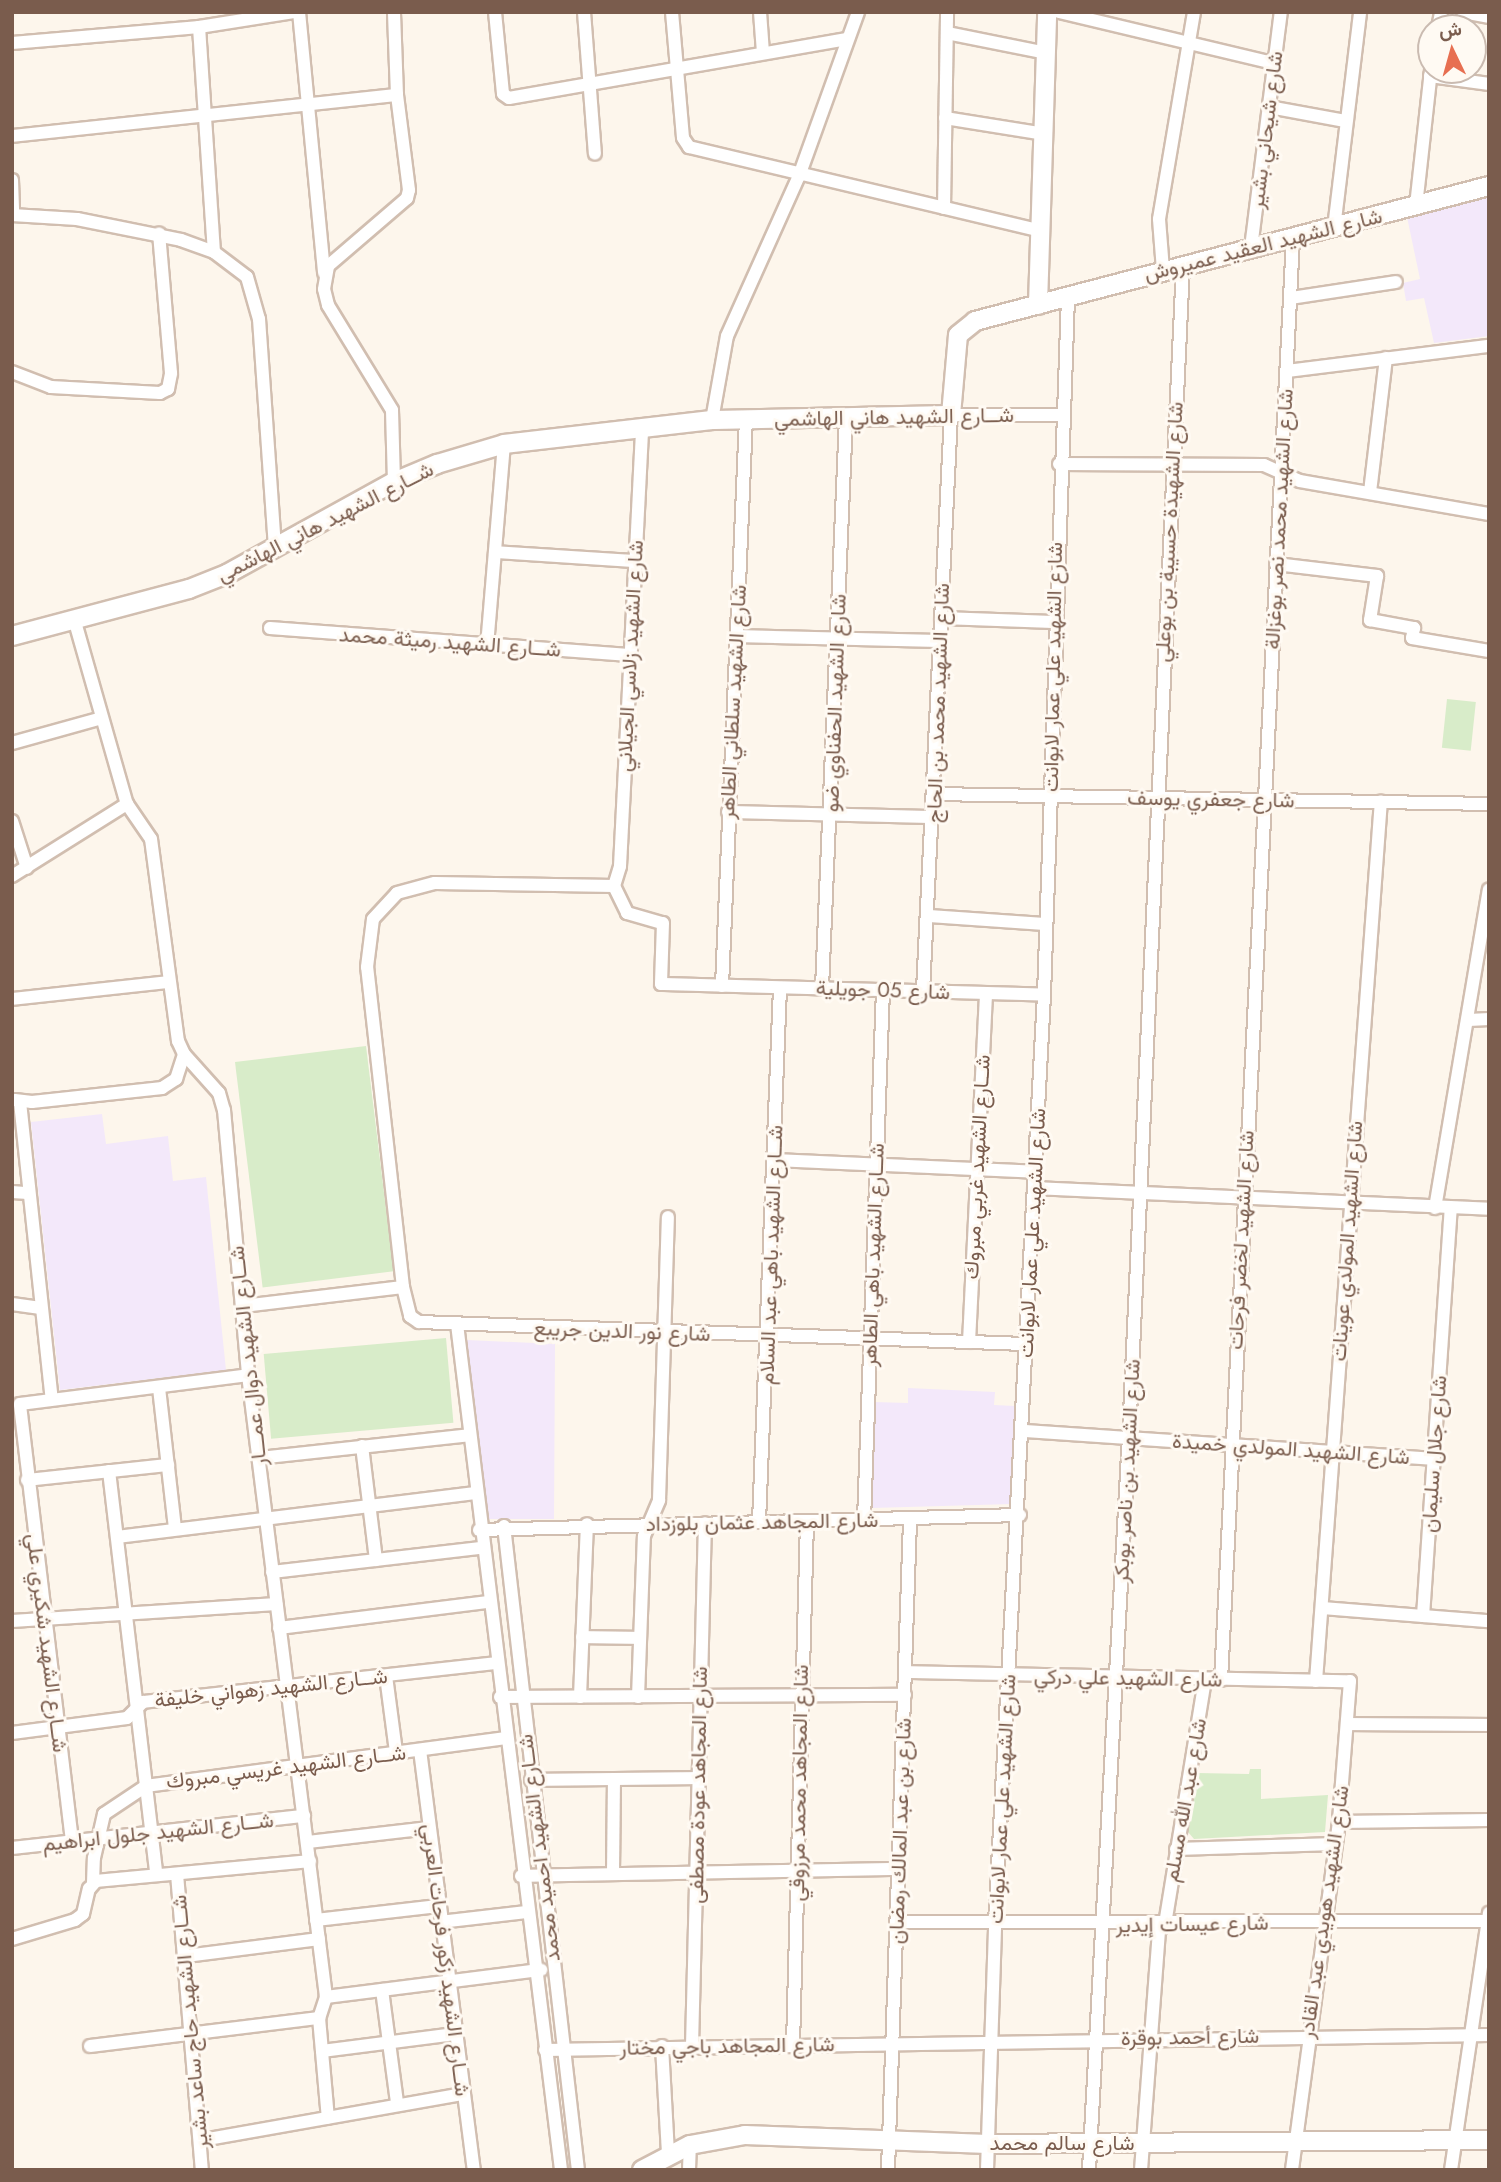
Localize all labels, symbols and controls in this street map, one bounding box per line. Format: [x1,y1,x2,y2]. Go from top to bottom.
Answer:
north arrow [1417,14,1487,84]
text: ش [1438,15,1463,44]
street label: شارع شيحاني بشير [1244,50,1288,210]
street label: شارع الشهيد العقيد عميروش [1141,203,1385,287]
street label: شارع الشهيد محمد نصر بوغزالة [1260,388,1298,650]
street label: شارع الشهيدة حسيبة بن بوعلي [1150,401,1188,663]
street label: شــارع الشهيد هاني الهاشمي [774,402,1014,432]
street label: شــارع الشهيد هاني الهاشمي [212,456,438,588]
street label: شارع الشهيد زلاسي الجيلاني [611,539,649,773]
street label: شارع الشهيد علي عمار لابوانت [1038,542,1068,792]
street label: شارع الشهيد محمد بن الحاج [921,583,955,823]
street label: شارع الشهيد سلطاني الطاهر [714,584,752,820]
street label: شارع الشهيد الحفناوي ضو [819,593,851,813]
street label: شــارع الشهيد رميثة محمد [338,622,562,662]
street label: شارع جعفري يوسف [1127,785,1295,813]
street label: شارع 05 جويلية [815,975,951,1005]
street label: شــارع الشهيد غربي مبروك [959,1054,995,1280]
street label: شارع الشهيد علي عمار لابوانت [1013,1107,1051,1359]
street label: شارع الشهيد المولدي عوينات [1326,1120,1368,1362]
street label: شــارع الشهيد باهي عبد السلام [754,1125,788,1385]
street label: شارع الشهيد لخضر فرحات [1223,1130,1259,1350]
street label: شــارع الشهيد باهي الطاهر [857,1143,889,1367]
street label: شــارع الشهيد دوال عمـــار [224,1245,272,1467]
street label: شارع نور الدين جريبع [533,1315,711,1347]
street label: شارع الشهيد بن ناصر بوبكر [1109,1358,1145,1584]
street label: شارع جلال سليمان [1416,1375,1452,1533]
street label: شارع الشهيد المولدي خميدة [1171,1428,1411,1470]
street label: شارع المجاهد عثمان بلوزداد [645,1507,879,1537]
street label: شــارع الشهيد شكيري علي [21,1532,73,1754]
street label: شــارع الشهيد زهواني خليفة [153,1663,389,1713]
street label: شارع المجاهد محمد مرزوقي [784,1664,814,1902]
street label: شارع الشهيد علي دركي [1034,1664,1222,1692]
street label: شارع المجاهد عودة مصطفى [683,1666,713,1904]
street label: شارع الشهيد علي عمار لابوانت [983,1673,1021,1925]
street label: شارع عبد الله مسلم [1158,1716,1212,1884]
street label: شارع بن عبد المالك رمضان [883,1717,917,1945]
street label: شــارع الشهيد احميد محمد [513,1733,565,1963]
street label: شــارع الشهيد غريسي مبروك [165,1740,407,1794]
street label: شارع الشهيد هويدي عبد القادر [1294,1784,1354,2040]
street label: شــارع الشهيد جلول ابراهيم [41,1807,275,1857]
street label: شــارع الشهيد زكور فرحات العربي [417,1822,475,2098]
street label: شــارع الشهيد حاج ساعد بشير [166,1894,214,2150]
street label: شارع عيسات إيدير [1115,1910,1269,1938]
street label: شارع أحمد بوقرة [1121,2023,1259,2051]
street label: شارع المجاهد باجي مختار [619,2032,835,2060]
street label: شارع سالم محمد [990,2130,1134,2156]

